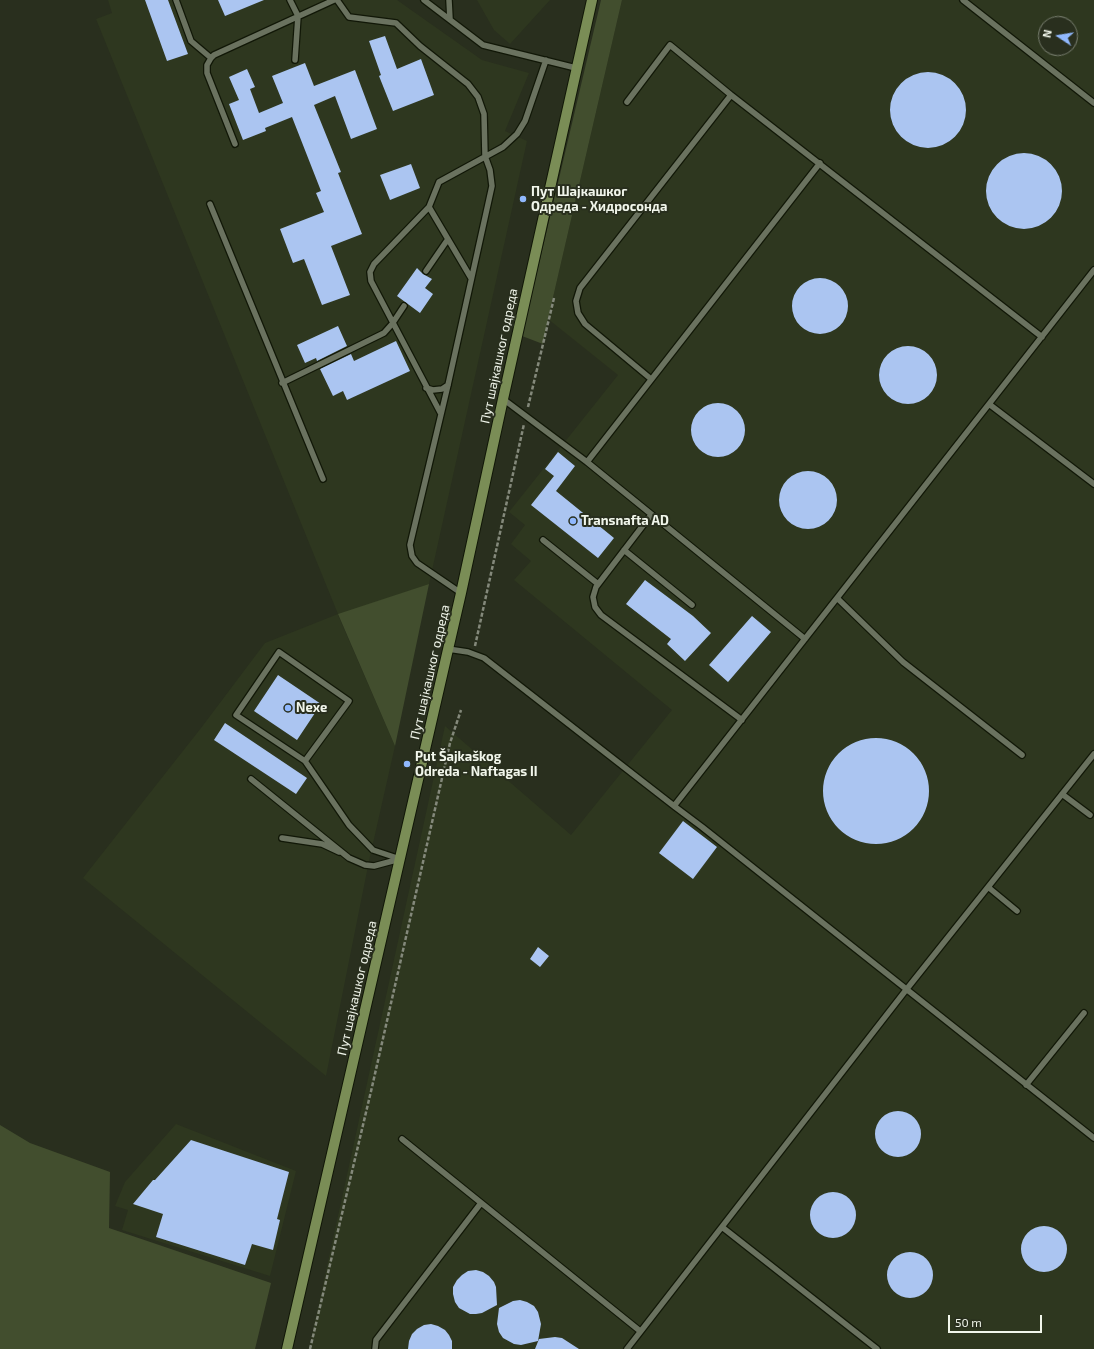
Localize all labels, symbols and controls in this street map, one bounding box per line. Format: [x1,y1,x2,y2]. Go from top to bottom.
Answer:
north arrow [1038,16,1078,56]
text: N [1040,28,1054,39]
place label: Пут Шајкашког Одреда - Хидросонда [531,184,667,215]
marker: Пут Шајкашког Одреда - Хидросонда [518,194,528,204]
street label: Пут шајкашког одреда [477,287,521,425]
place label: Transnafta AD [581,513,669,529]
marker: Transnafta AD [568,516,578,526]
street label: Пут шајкашког одреда [407,603,453,741]
place label: Nexe [296,700,327,716]
marker: Nexe [283,703,293,713]
place label: Put Šajkaškog Odreda - Naftagas II [415,749,538,780]
marker: Put Šajkaškog Odreda - Naftagas II [402,759,412,769]
street label: Пут шајкашког одреда [334,919,380,1057]
scale bar [950,1307,1044,1333]
text: 50 m [955,1315,982,1329]

